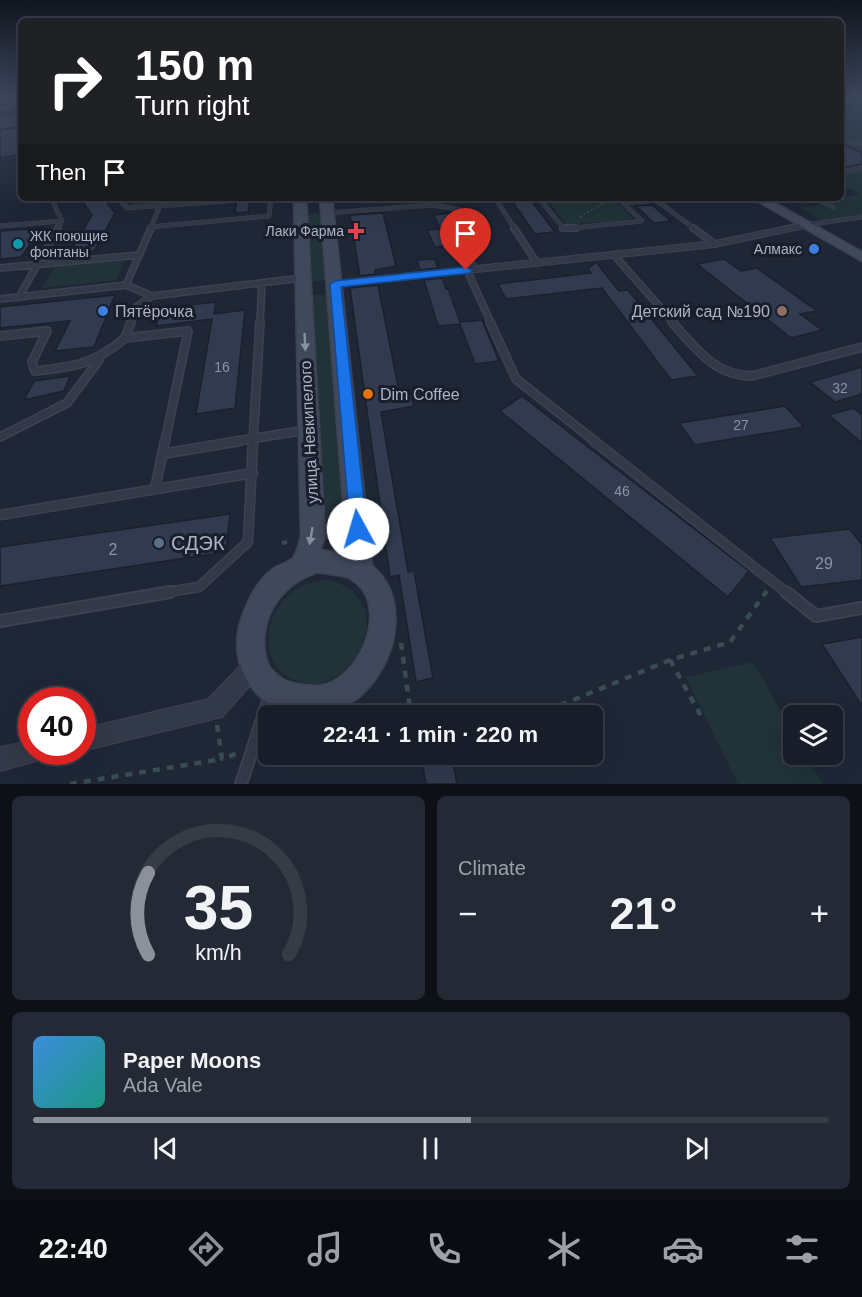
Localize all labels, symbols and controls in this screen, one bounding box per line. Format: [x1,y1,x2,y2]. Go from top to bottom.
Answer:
icon: right [36,42,114,120]
text: 150 m [135,42,254,89]
text: Turn right [135,91,250,121]
icon: arrive [98,156,131,189]
text: Then [36,160,86,185]
pin [440,208,491,270]
icon: arrive [449,217,482,250]
place label: Лаки Фарма [266,223,344,239]
marker: Лаки Фарма [349,224,363,238]
place label: ЖК поющие фонтаны [30,228,108,260]
marker: ЖК поющие фонтаны [11,237,25,251]
place label: Алмакс [754,241,802,257]
marker: Алмакс [807,242,821,256]
place label: Пятёрочка [115,303,194,320]
place label: Детский сад №190 [632,303,770,320]
marker: Пятёрочка [96,304,110,318]
marker: Детский сад №190 [775,304,789,318]
one-way arrow [300,332,309,351]
house number: 16 [214,359,230,375]
street label: улица Невкипелого [297,360,321,504]
house number: 32 [832,380,848,396]
place label: Dim Coffee [380,386,460,403]
marker: Dim Coffee [361,387,375,401]
house number: 27 [733,417,749,433]
house number: 46 [614,483,630,499]
position arrow [326,497,390,561]
one-way arrow [306,527,315,546]
place label: СДЭК [171,532,225,554]
marker: СДЭК [152,536,166,550]
house number: 2 [109,541,118,558]
house number: 29 [815,555,833,572]
speed limit sign: 40 [18,687,96,765]
map controls [783,705,843,765]
button: layers [783,705,843,765]
text: 22:41 · 1 min · 220 m [323,722,538,747]
text: Climate [458,857,526,879]
text: 35 [184,873,253,942]
text: 21° [609,888,678,939]
text: − [458,895,477,932]
text: + [810,895,829,932]
text: km/h [195,941,242,965]
text: Paper Moons [123,1048,261,1073]
text: Ada Vale [123,1074,203,1096]
icon: previous [149,1132,182,1165]
icon: pause [414,1132,447,1165]
icon: next [680,1132,713,1165]
icon: directions [185,1228,227,1270]
icon: music [304,1228,346,1270]
icon: phone [423,1228,465,1270]
icon: climate [543,1228,585,1270]
icon: car [662,1228,704,1270]
icon: filters [781,1228,823,1270]
text: 22:40 [39,1234,108,1264]

